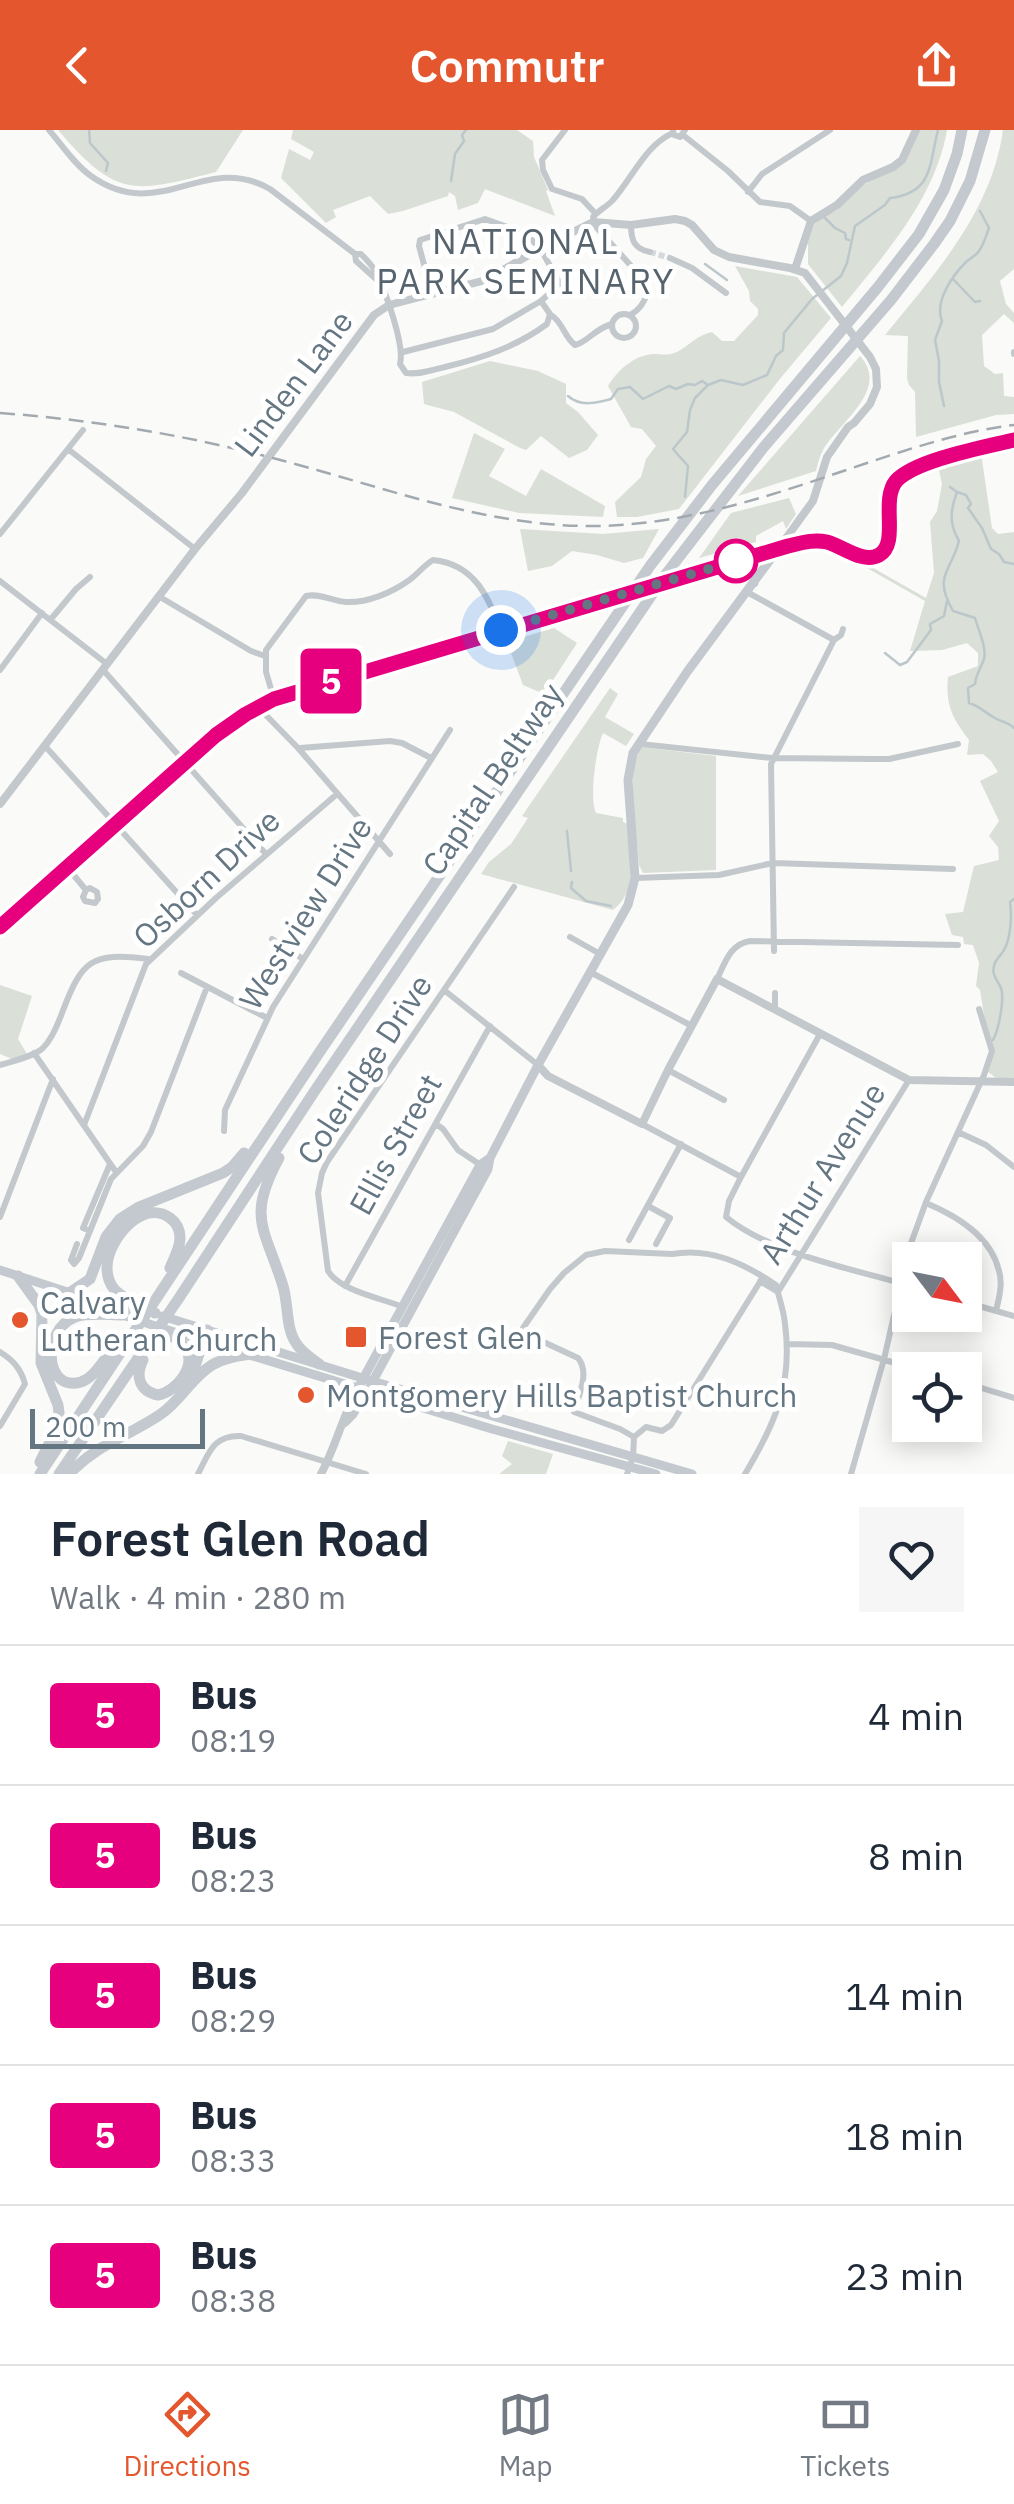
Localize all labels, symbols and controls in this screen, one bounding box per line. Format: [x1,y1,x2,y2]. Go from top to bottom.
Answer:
text: Commutr [409,36,605,94]
icon: back [50,38,105,93]
icon: share [909,38,964,93]
district label: NATIONAL PARK SEMINARY [376,218,676,304]
street label: Linden Lane [224,301,362,465]
unlabelled marker [715,540,757,582]
your location [476,605,526,655]
line badge: 5 [298,648,364,714]
text: 5 [320,658,342,704]
street label: Capital Beltway [412,675,572,883]
street label: Osborn Drive [123,799,289,957]
street label: Westview Drive [229,809,381,1017]
street label: Coleridge Drive [287,966,441,1172]
street label: Ellis Street [339,1066,451,1222]
street label: Arthur Avenue [750,1074,894,1272]
north arrow [892,1242,982,1332]
map controls [892,1242,982,1442]
place label: Calvary Lutheran Church [40,1281,277,1360]
marker: Calvary Lutheran Church [9,1309,31,1331]
place label: Forest Glen [378,1316,543,1358]
marker: Forest Glen [343,1324,369,1350]
button: locate [892,1352,982,1442]
place label: Montgomery Hills Baptist Church [326,1374,798,1416]
marker: Montgomery Hills Baptist Church [295,1384,317,1406]
scale bar [30,1404,205,1448]
text: 200 m [45,1408,126,1445]
text: Forest Glen Road [50,1507,430,1569]
button: heart [859,1507,964,1612]
text: Walk · 4 min · 280 m [50,1576,346,1618]
text: Bus [190,1670,257,1719]
text: 4 min [868,1691,964,1740]
text: 5 [94,1692,116,1738]
text: 08:19 [190,1719,276,1761]
text: Bus [190,1810,257,1859]
text: 8 min [868,1831,964,1880]
text: 5 [94,1832,116,1878]
text: 08:23 [190,1859,276,1901]
text: Bus [190,1950,257,1999]
text: 14 min [845,1971,964,2020]
text: 5 [94,1972,116,2018]
text: 08:29 [190,1999,276,2041]
text: Bus [190,2090,257,2139]
text: 18 min [845,2111,964,2160]
text: 5 [94,2112,116,2158]
text: 08:33 [190,2139,276,2181]
text: Bus [190,2230,257,2279]
text: 23 min [845,2251,964,2300]
text: 5 [94,2252,116,2298]
text: 08:38 [190,2279,276,2321]
tab: Directions [124,2387,251,2484]
tab: Map [498,2387,553,2484]
tab: Tickets [800,2387,890,2484]

